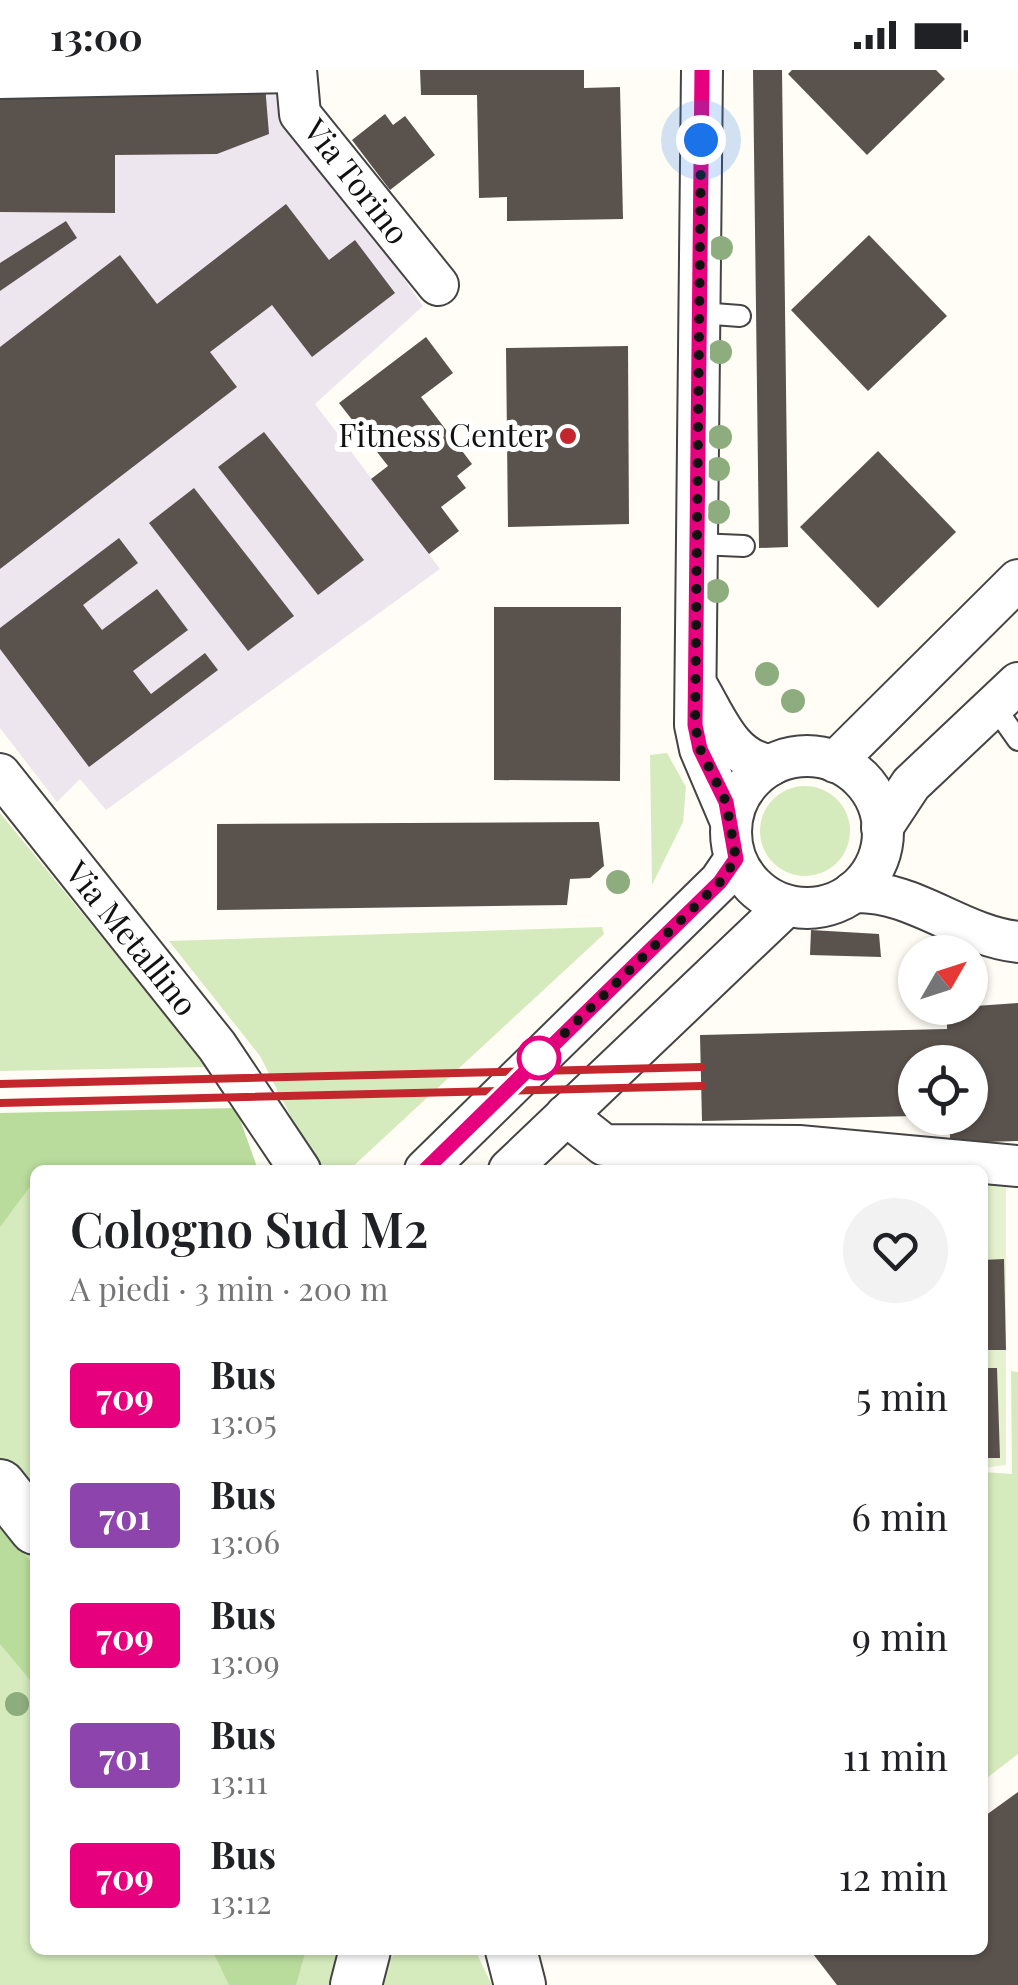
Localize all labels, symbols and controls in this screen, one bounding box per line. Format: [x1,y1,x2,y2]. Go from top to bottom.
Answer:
text: 13:00 [50,10,143,61]
street label: Via Torino [295,108,420,252]
your location [676,115,726,165]
place label: Fitness Center [338,412,548,455]
marker: Fitness Center [557,425,579,447]
street label: Via Metallino [57,850,209,1024]
north arrow [898,935,988,1025]
map controls [898,935,988,1135]
unlabelled marker [518,1037,560,1079]
button: locate [898,1045,988,1135]
text: Cologno Sud M2 [70,1196,428,1260]
button: heart [843,1198,948,1303]
text: A piedi · 3 min · 200 m [70,1266,388,1309]
text: Bus [210,1348,276,1399]
text: 5 min [856,1370,948,1421]
text: 709 [96,1372,154,1419]
text: 13:05 [210,1399,277,1442]
text: Bus [210,1468,276,1519]
text: 6 min [851,1490,948,1541]
text: 701 [99,1492,151,1539]
text: 13:06 [210,1519,280,1562]
text: Bus [210,1588,276,1639]
text: 9 min [852,1610,948,1661]
text: 709 [96,1612,154,1659]
text: 13:09 [210,1639,280,1682]
text: Bus [210,1708,276,1759]
text: 11 min [843,1730,948,1781]
text: 701 [99,1732,151,1779]
text: 13:11 [210,1759,268,1802]
text: Bus [210,1828,276,1879]
text: 12 min [839,1850,948,1901]
text: 709 [96,1852,154,1899]
text: 13:12 [210,1879,271,1922]

